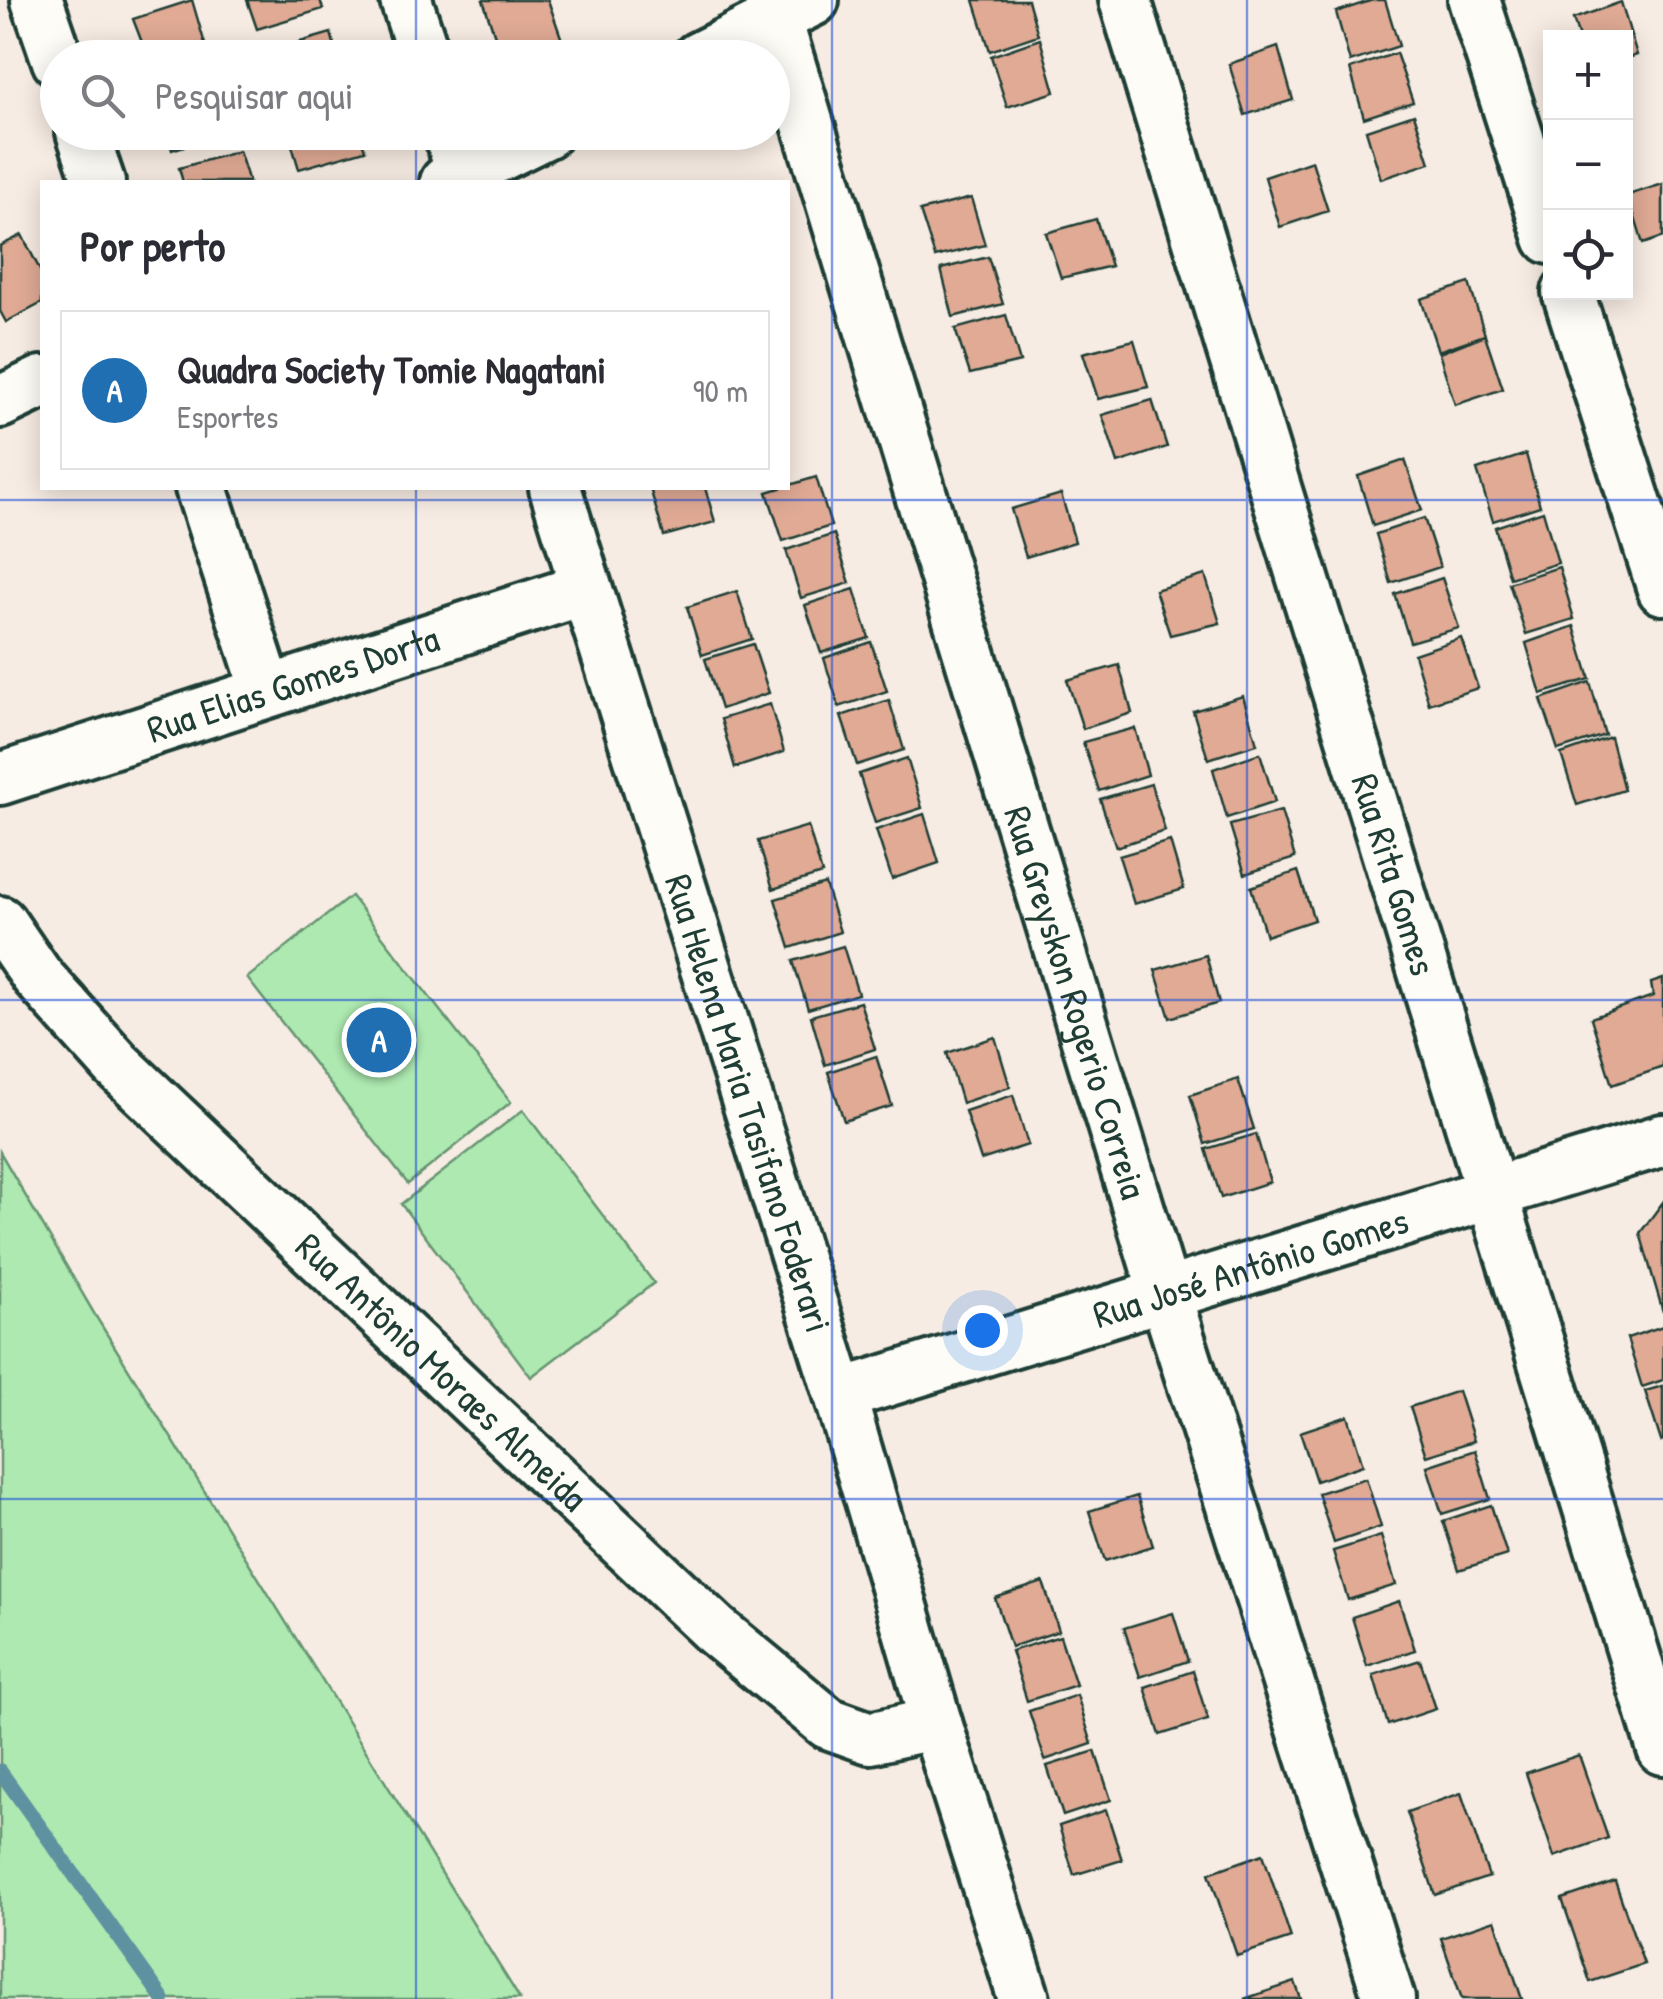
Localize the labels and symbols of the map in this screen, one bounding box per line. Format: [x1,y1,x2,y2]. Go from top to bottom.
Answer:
street label: Rua Elias Gomes Dorta [140,611,445,755]
street label: Rua Rita Gomes [1340,767,1450,981]
street label: Rua Greyskon Rogerio Correia [992,800,1161,1205]
street label: Rua Helena Maria Tasifano Foderari [653,868,846,1339]
pin: A [346,1002,412,1078]
street label: Rua José Antônio Gomes [1087,1194,1414,1340]
street label: Rua Antônio Moraes Almeida [285,1220,600,1522]
your location [957,1305,1008,1356]

